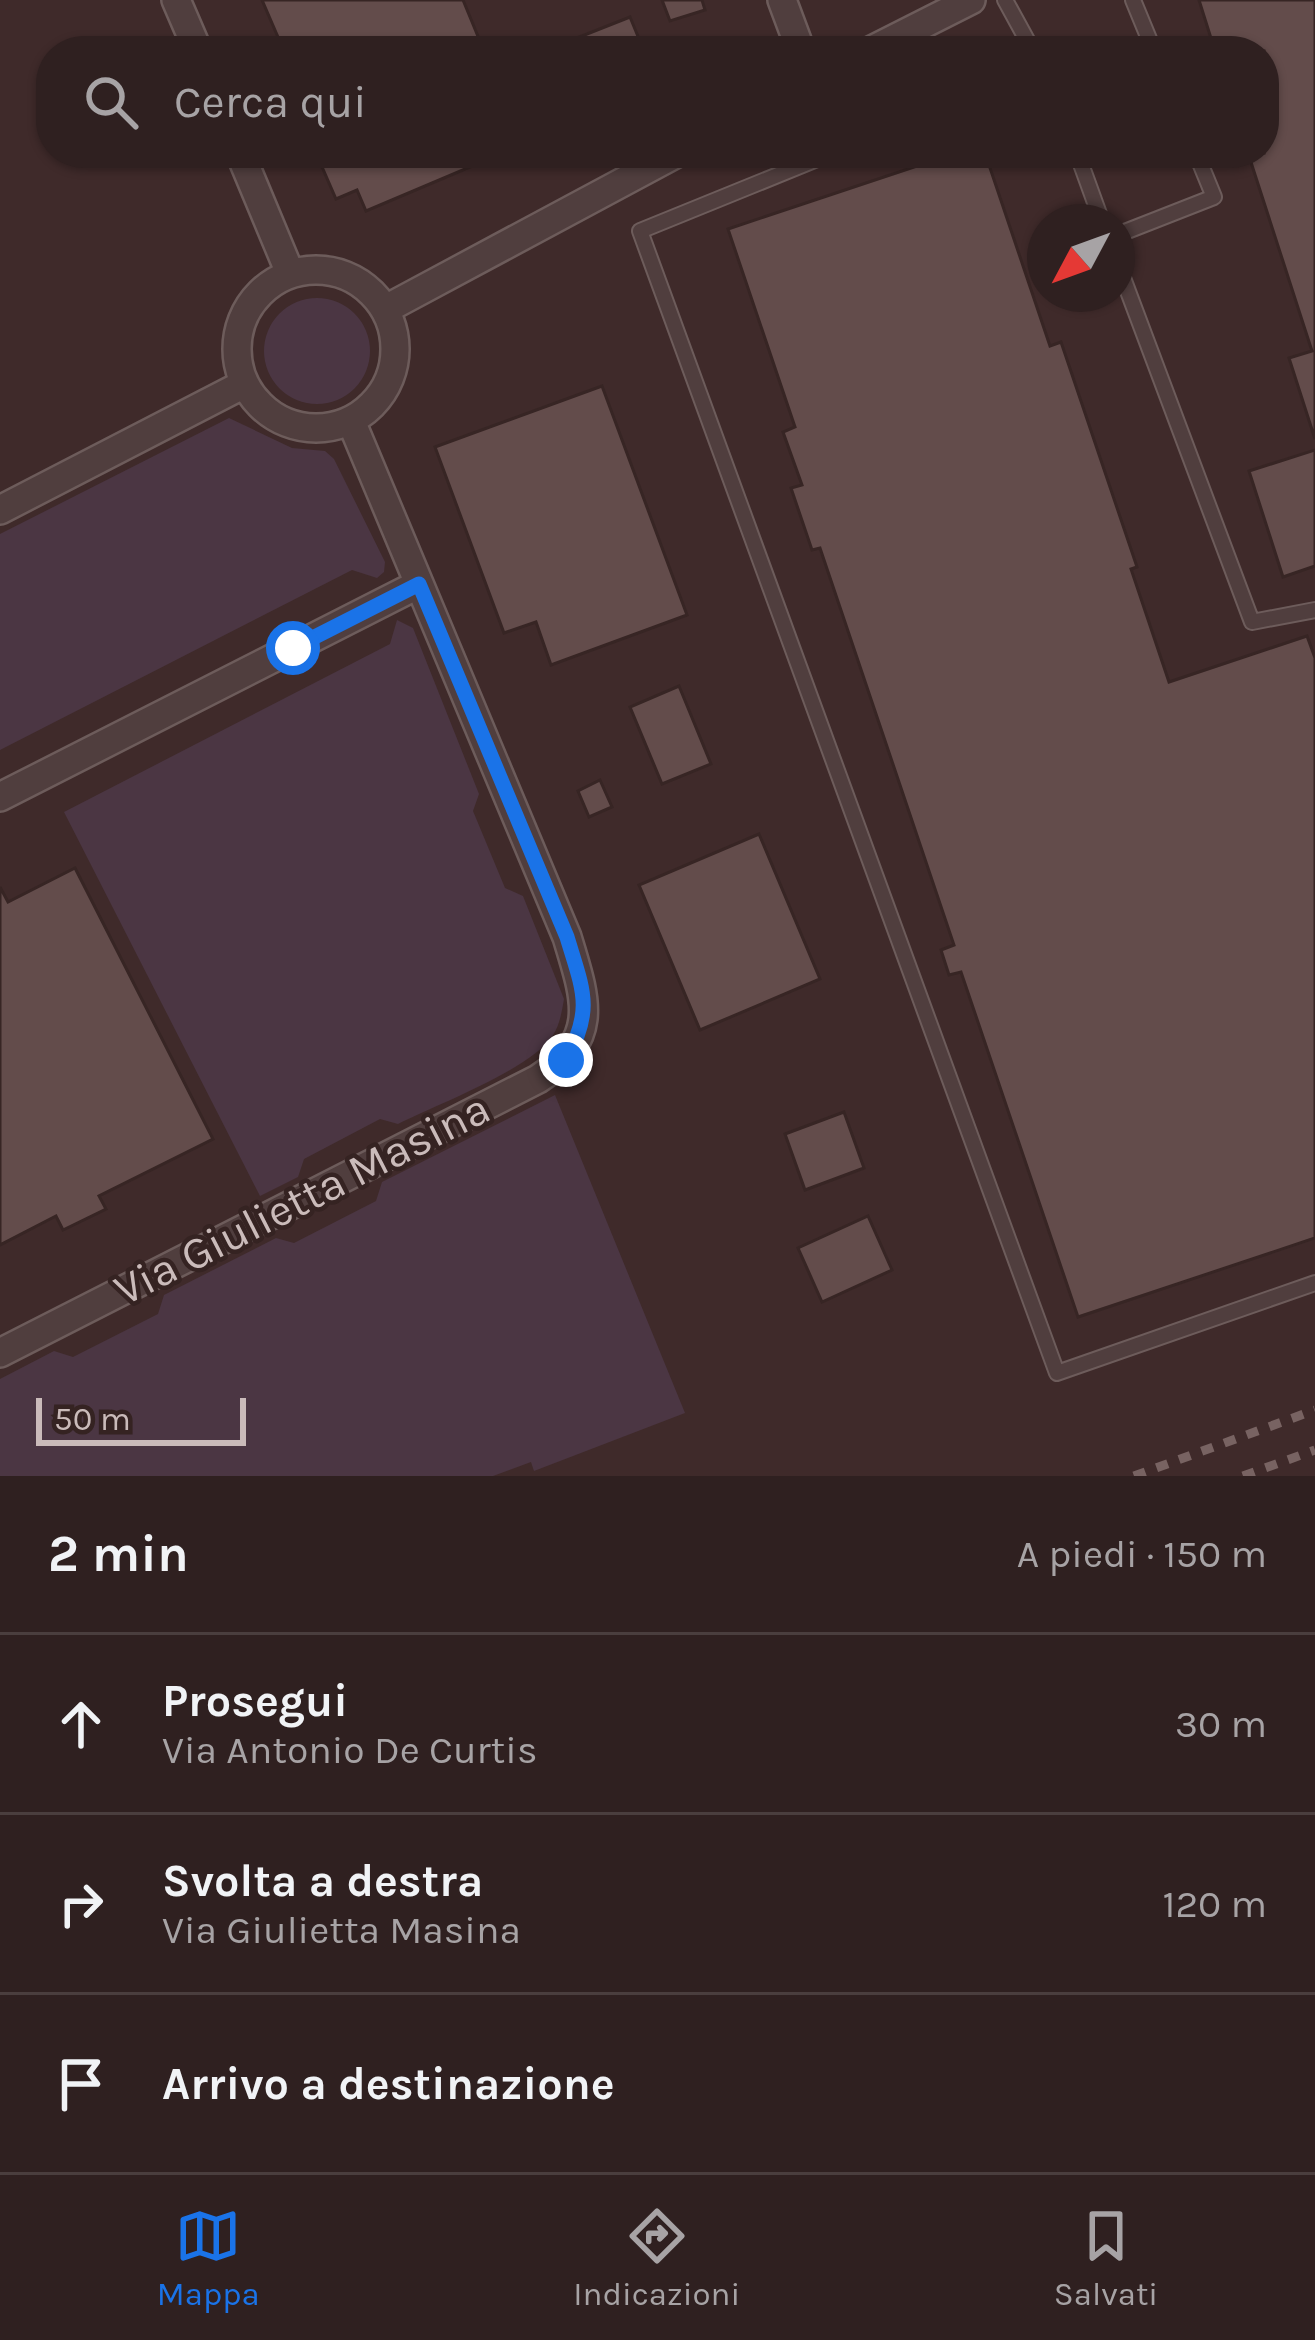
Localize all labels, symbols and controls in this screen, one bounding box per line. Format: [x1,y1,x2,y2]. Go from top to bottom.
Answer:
search box [36,36,1279,168]
icon: search [78,69,144,135]
text: Cerca qui [174,76,367,128]
north arrow [1027,204,1135,312]
route start [266,621,320,675]
route end [539,1033,593,1087]
street label: Via Giulietta Masina [106,1082,498,1316]
scale bar [36,1392,246,1445]
text: 50 m [54,1400,131,1438]
text: 2 min [48,1524,189,1584]
text: A piedi · 150 m [1017,1531,1267,1577]
text: Prosegui [162,1675,348,1727]
icon: ahead [48,1691,114,1757]
text: 30 m [1175,1701,1267,1747]
text: Via Antonio De Curtis [162,1727,537,1773]
text: Svolta a destra [162,1855,483,1907]
icon: right [48,1871,114,1937]
text: 120 m [1163,1881,1267,1927]
text: Via Giulietta Masina [162,1907,521,1953]
icon: arrive [48,2051,114,2117]
text: Arrivo a destinazione [162,2058,615,2110]
tab: Mappa [157,2203,260,2313]
tab: Indicazioni [573,2203,740,2313]
tab: Salvati [1054,2203,1158,2313]

